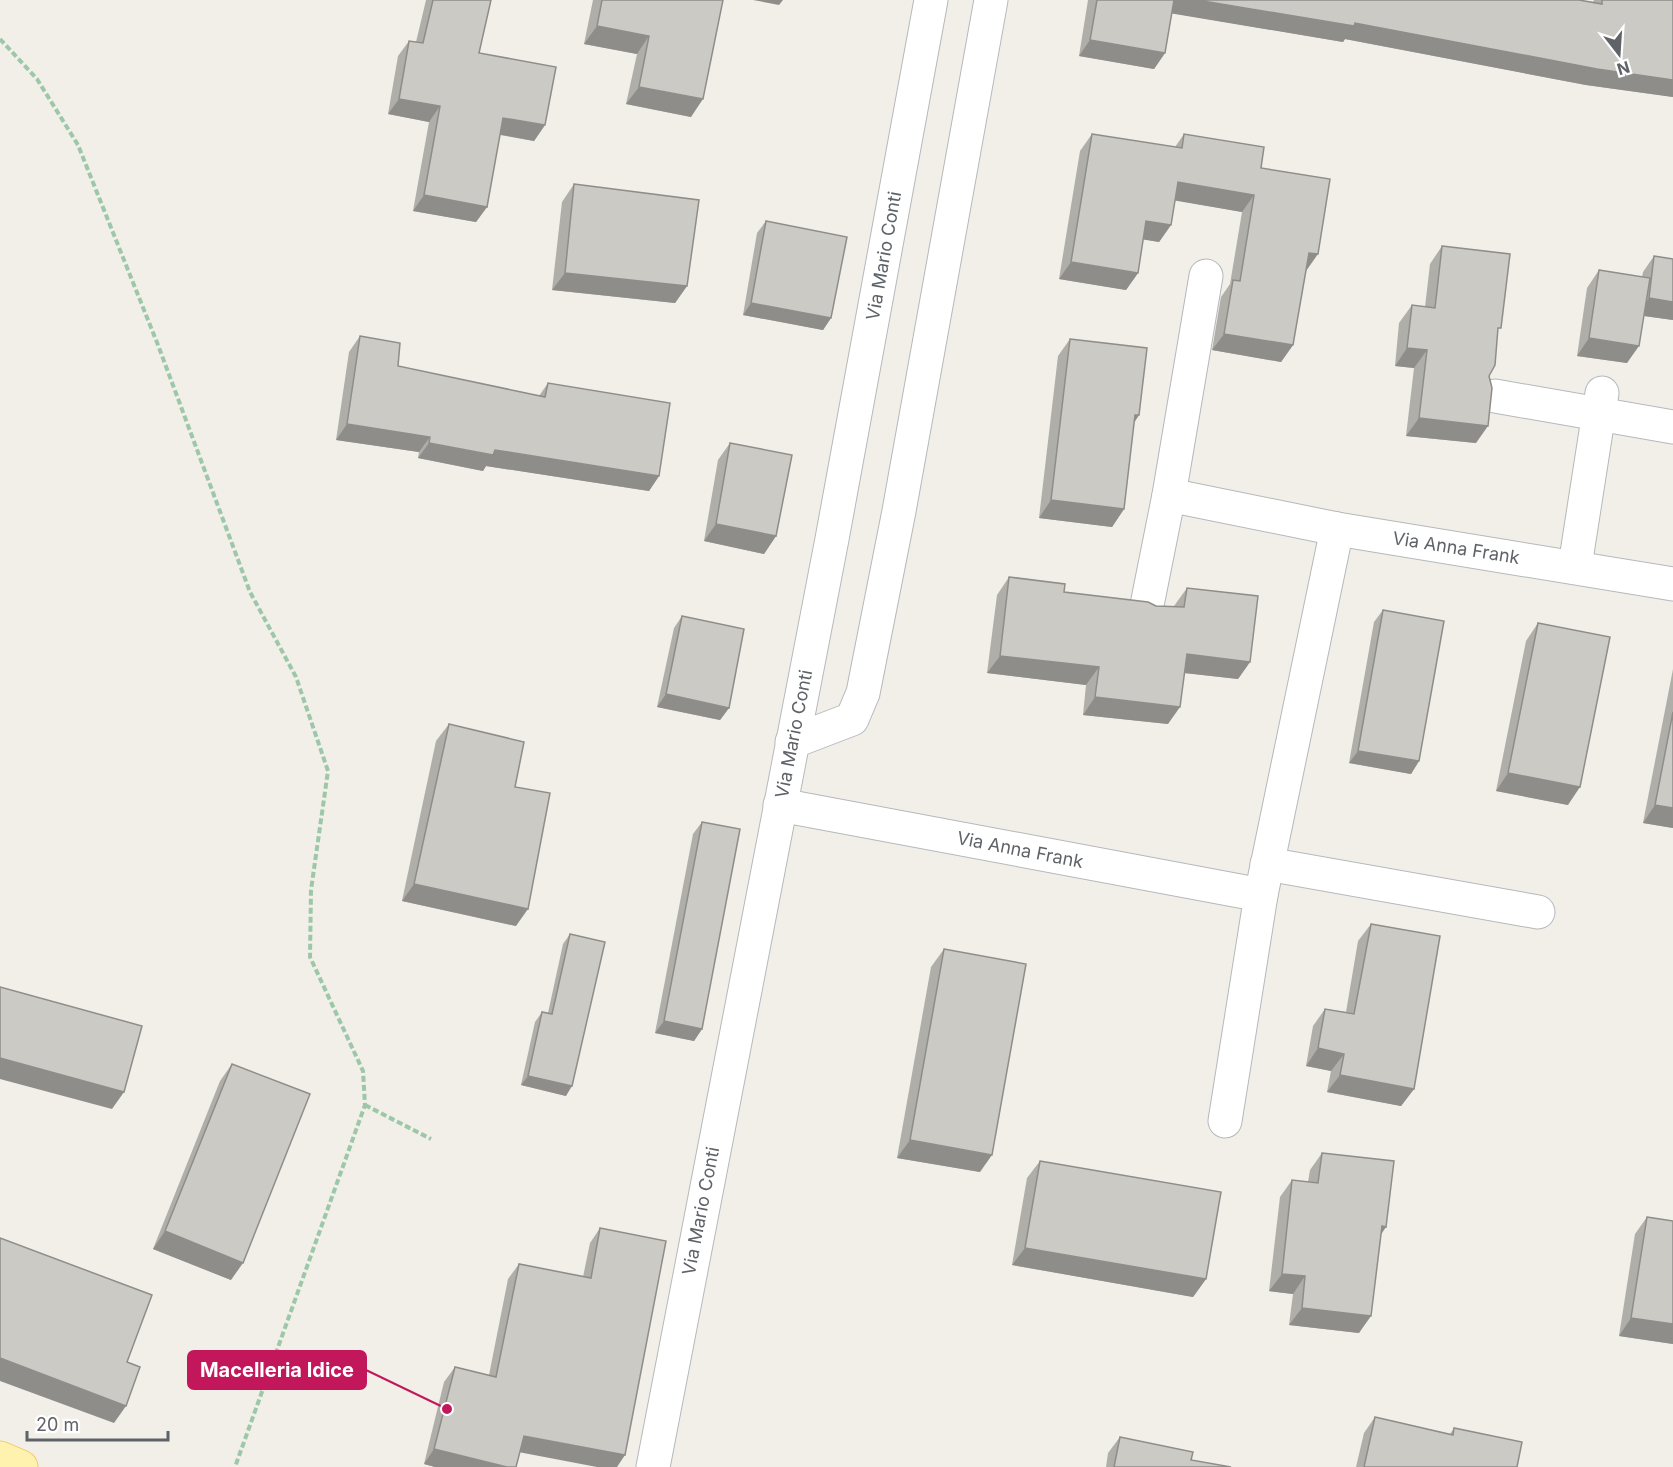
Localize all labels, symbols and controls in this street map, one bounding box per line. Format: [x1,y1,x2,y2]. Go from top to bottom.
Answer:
north arrow [1589,24,1649,84]
text: N [1615,57,1632,80]
street label: Via Mario Conti [862,190,905,322]
street label: Via Anna Frank [1391,527,1521,568]
street label: Via Mario Conti [771,668,816,800]
street label: Via Anna Frank [955,827,1085,872]
street label: Via Mario Conti [678,1145,723,1277]
callout: Macelleria Idice [188,1351,366,1389]
text: Macelleria Idice [200,1358,354,1382]
scale bar [27,1404,168,1442]
text: 20 m [36,1414,79,1435]

